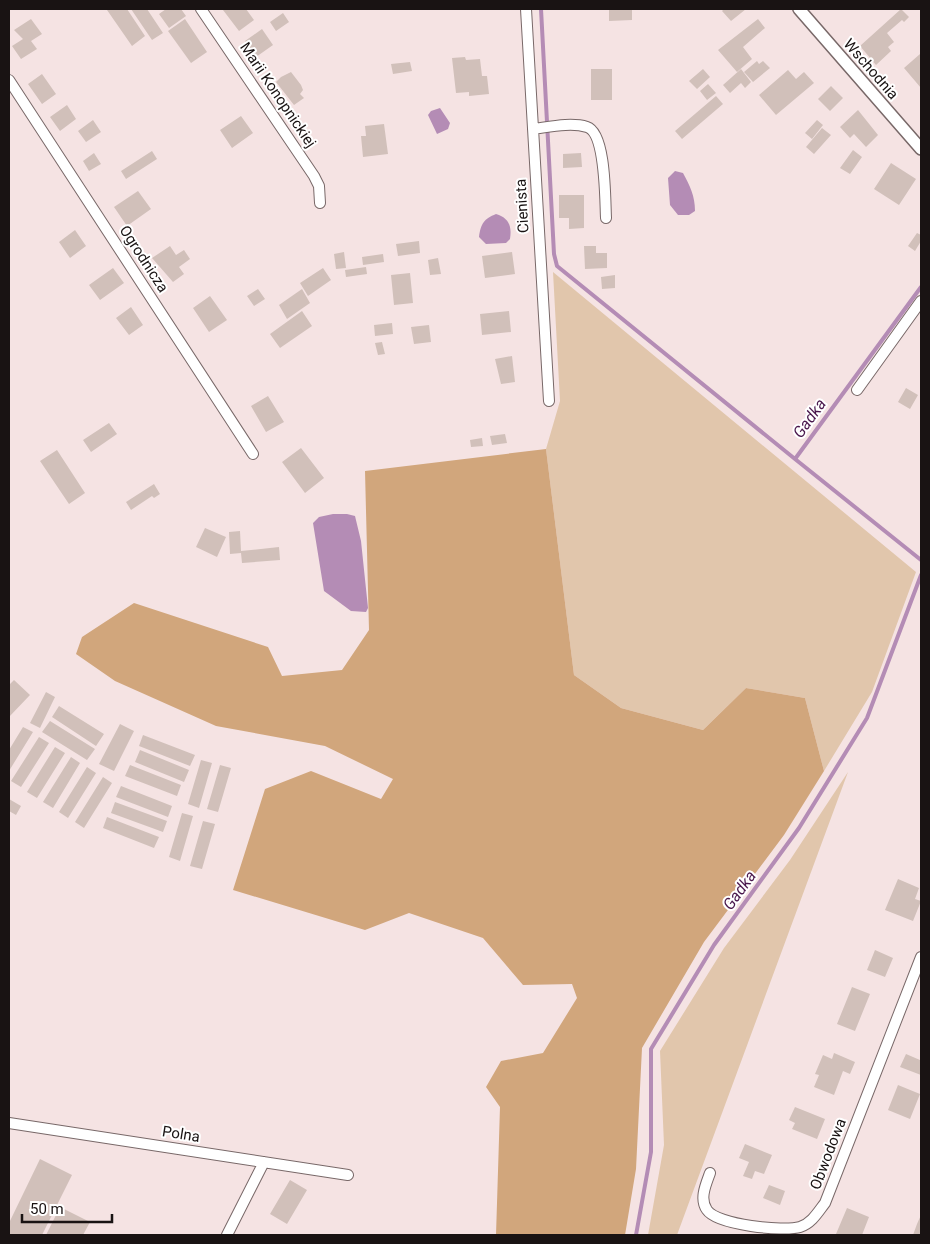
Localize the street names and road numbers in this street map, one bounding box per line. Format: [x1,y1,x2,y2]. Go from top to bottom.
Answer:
street label: Wschodnia [840,35,902,103]
street label: Marii Konopnickiej [236,39,320,151]
street label: Cienista [512,179,532,233]
street label: Ogrodnicza [116,222,172,296]
street label: Obwodowa [806,1116,850,1192]
street label: Polna [161,1122,201,1146]

